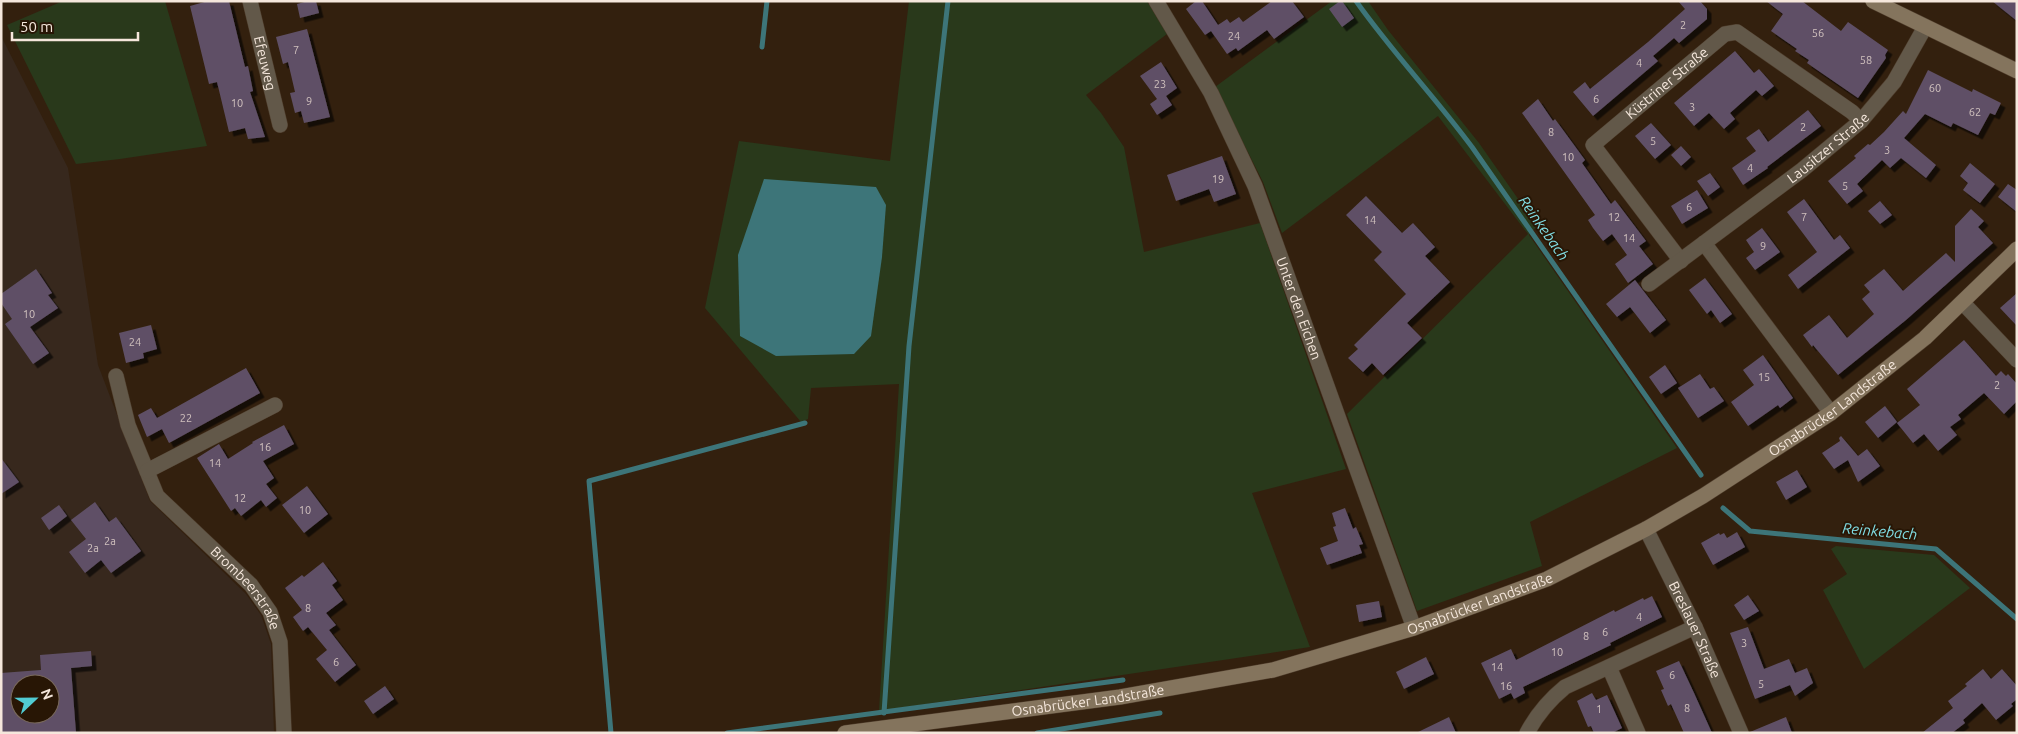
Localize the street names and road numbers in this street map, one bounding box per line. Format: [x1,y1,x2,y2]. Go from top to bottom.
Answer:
street label: Efeuweg [251,34,279,92]
street label: Küstriner Straße [1622,44,1711,122]
street label: Lausitzer Straße [1784,110,1872,186]
street label: Unter den Eichen [1273,255,1325,362]
street label: Osnabrücker Landstraße [1765,356,1899,459]
street label: Brombeerstraße [207,543,283,632]
street label: Osnabrücker Landstraße [1405,569,1556,638]
street label: Breslauer Straße [1666,579,1724,680]
street label: Osnabrücker Landstraße [1010,681,1165,719]

